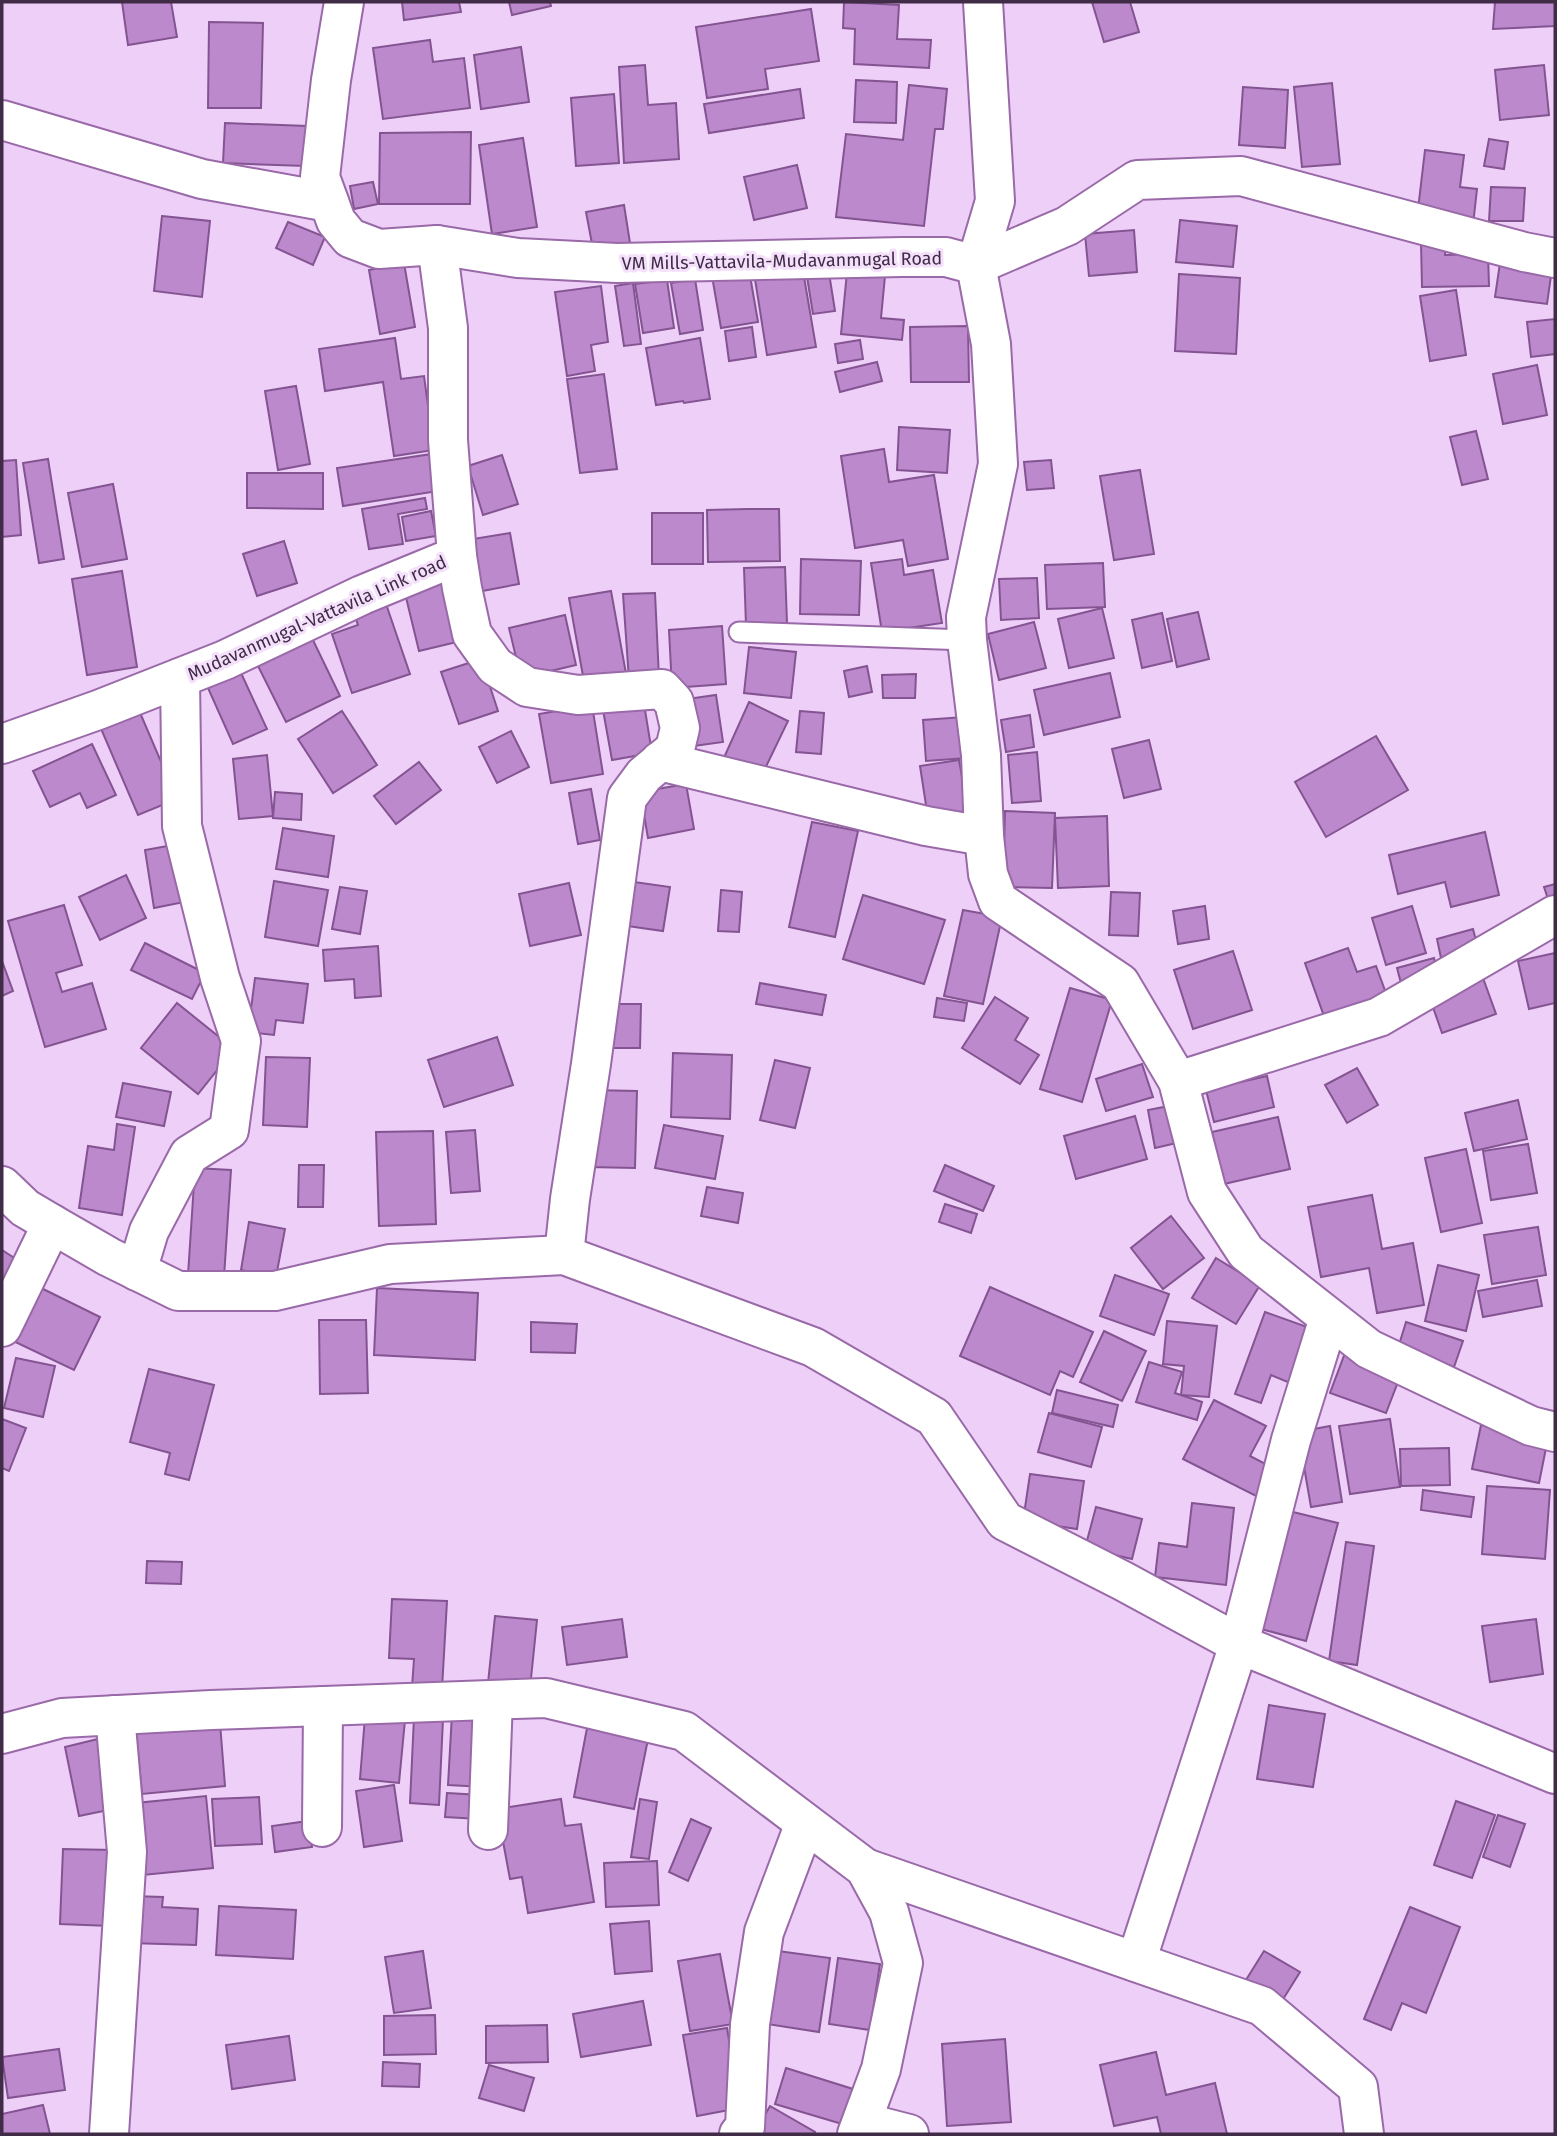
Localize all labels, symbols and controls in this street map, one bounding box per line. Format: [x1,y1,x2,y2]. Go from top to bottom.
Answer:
street label: VM Mills-Vattavila-Mudavanmugal Road [622,247,942,275]
street label: Mudavanmugal-Vattavila Link road [184,551,450,685]

